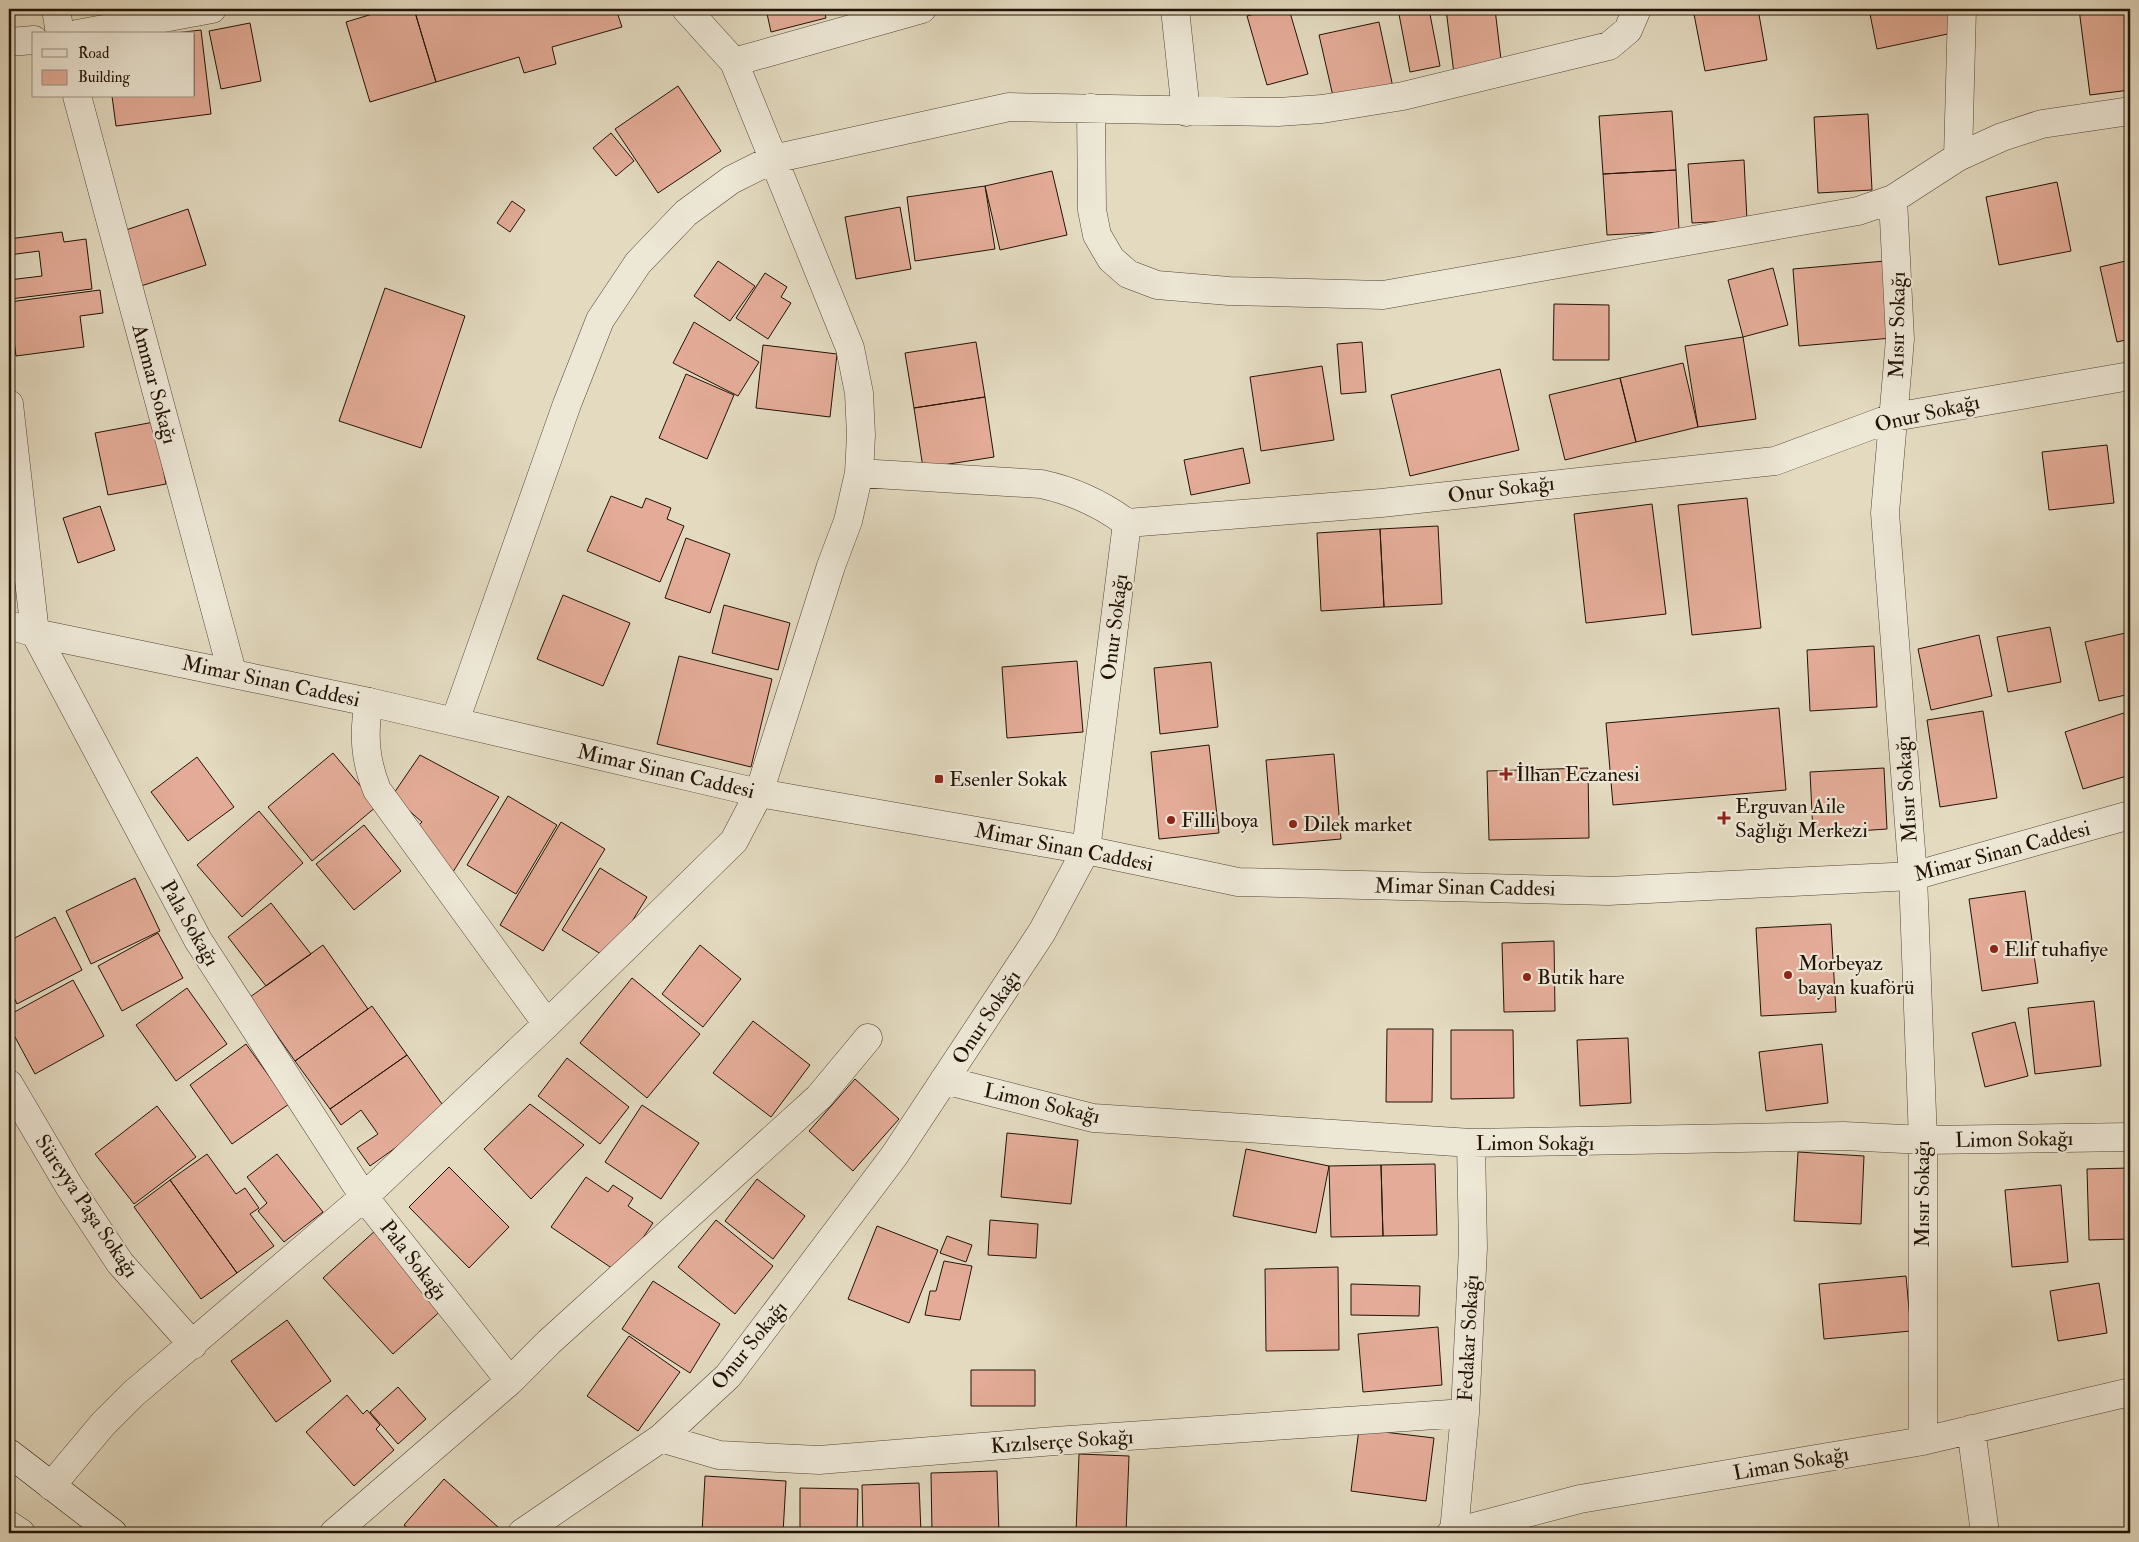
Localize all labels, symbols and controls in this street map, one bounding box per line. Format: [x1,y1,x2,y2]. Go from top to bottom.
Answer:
legend [32,32,195,98]
text: Road [78,44,110,63]
text: Building [78,68,130,87]
street label: Mısır Sokağı [1883,271,1912,379]
street label: Ammar Sokağı [125,320,184,447]
street label: Onur Sokağı [1872,388,1983,439]
street label: Onur Sokağı [1446,470,1556,509]
street label: Onur Sokağı [1095,572,1134,682]
street label: Mimar Sinan Caddesi [180,649,363,714]
street label: Mısır Sokağı [1889,734,1924,843]
street label: Mimar Sinan Caddesi [575,738,758,805]
place label: İlhan Eczanesi [1516,761,1640,788]
place label: Esenler Sokak [949,766,1068,793]
marker: İlhan Eczanesi [1500,768,1512,780]
marker: Esenler Sokak [933,773,945,785]
place label: Erguvan Aile Sağlığı Merkezi [1735,793,1868,844]
place label: Filli boya [1181,807,1259,834]
place label: Dilek market [1303,811,1412,838]
marker: Erguvan Aile Sağlığı Merkezi [1717,811,1731,825]
marker: Filli boya [1165,814,1177,826]
street label: Mimar Sinan Caddesi [1911,815,2093,888]
street label: Mimar Sinan Caddesi [972,817,1156,878]
marker: Dilek market [1287,818,1299,830]
street label: Mimar Sinan Caddesi [1374,872,1556,903]
street label: Pala Sokağı [154,875,225,971]
place label: Elif tuhafiye [2004,936,2108,963]
marker: Elif tuhafiye [1988,943,2000,955]
place label: Morbeyaz bayan kuaförü [1798,950,1915,1001]
place label: Butik hare [1537,964,1625,991]
street label: Onur Sokağı [946,965,1027,1070]
marker: Morbeyaz bayan kuaförü [1782,969,1794,981]
marker: Butik hare [1521,971,1533,983]
street label: Limon Sokağı [981,1077,1103,1130]
street label: Limon Sokağı [1955,1125,2074,1154]
street label: Süreyya Paşa Sokağı [29,1129,145,1283]
street label: Limon Sokağı [1476,1130,1595,1157]
street label: Mısır Sokağı [1909,1140,1936,1248]
street label: Pala Sokağı [374,1215,454,1306]
street label: Fedakar Sokağı [1452,1273,1485,1402]
street label: Onur Sokağı [705,1295,794,1395]
street label: Kızılserçe Sokağı [990,1423,1135,1460]
street label: Liman Sokağı [1731,1440,1851,1487]

